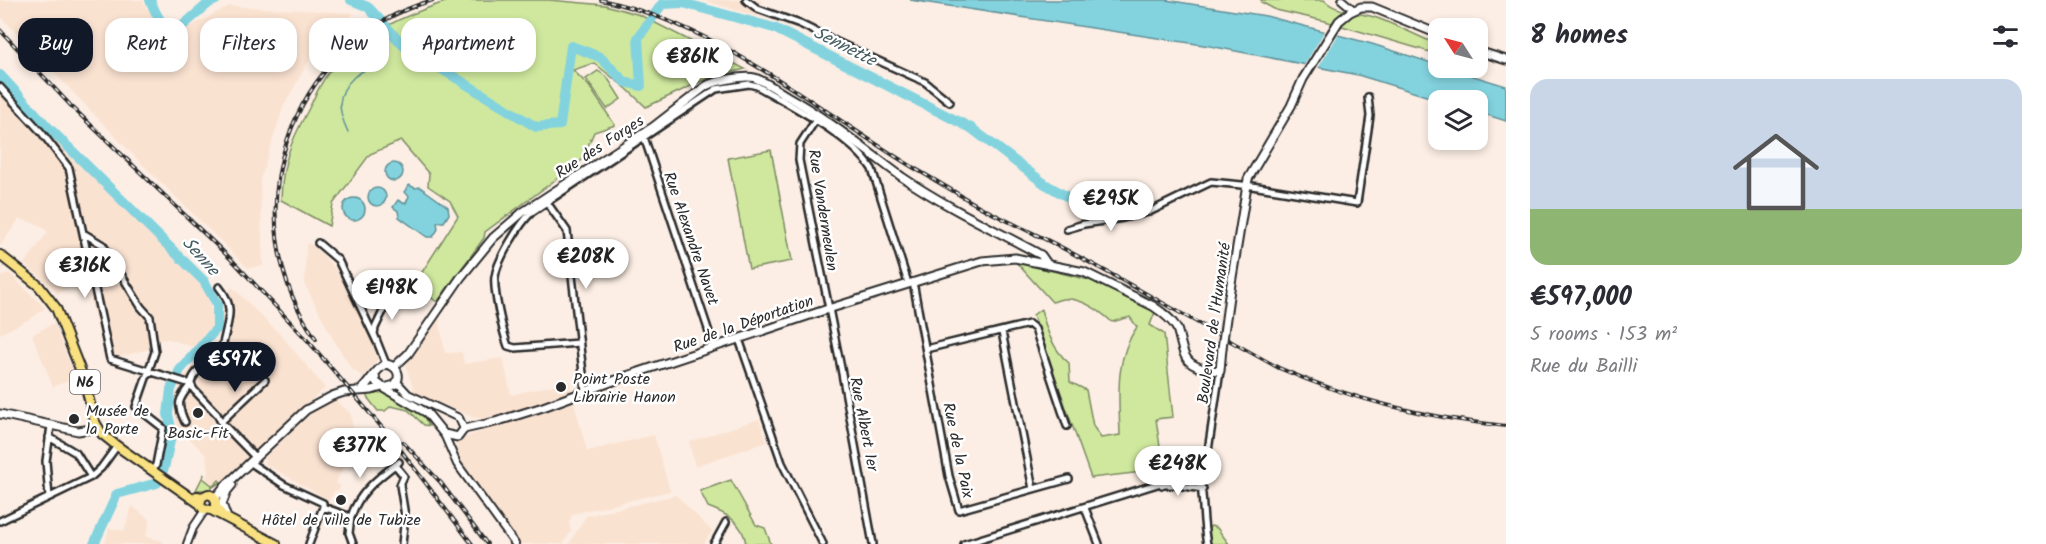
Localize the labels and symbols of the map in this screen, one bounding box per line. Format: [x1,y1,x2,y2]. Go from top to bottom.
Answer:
north arrow [1428,18,1488,78]
water label: Sennette [808,19,882,76]
pin: €861K [651,39,735,90]
street label: Rue des Forges [550,109,649,185]
street label: Rue Vandermeulen [801,148,844,273]
street label: Rue Alexandre Navet [656,168,725,309]
pin: €295K [1069,181,1153,232]
water label: Senne [174,231,227,285]
pin: €208K [544,239,628,290]
street label: Boulevard de l'Humanité [1191,240,1238,405]
pin: €316K [43,248,127,299]
pin: €198K [350,270,434,321]
street label: Rue de la Déportation [670,289,817,360]
pin: €597K [193,342,277,393]
place label: Point Poste Librairie Hanon [573,367,676,410]
road number: N6 [70,370,100,394]
street label: Rue Albert 1er [842,375,885,475]
marker: Point Poste Librairie Hanon [554,380,568,394]
place label: Musée de la Porte [86,399,149,442]
street label: Rue de la Paix [935,400,980,501]
marker: Basic-Fit [191,406,205,420]
marker: Musée de la Porte [67,412,81,426]
place label: Basic-Fit [167,421,229,446]
pin: €377K [318,428,402,479]
pin: €248K [1136,446,1220,497]
marker: Hôtel de ville de Tubize [334,493,348,507]
place label: Hôtel de ville de Tubize [261,508,421,533]

